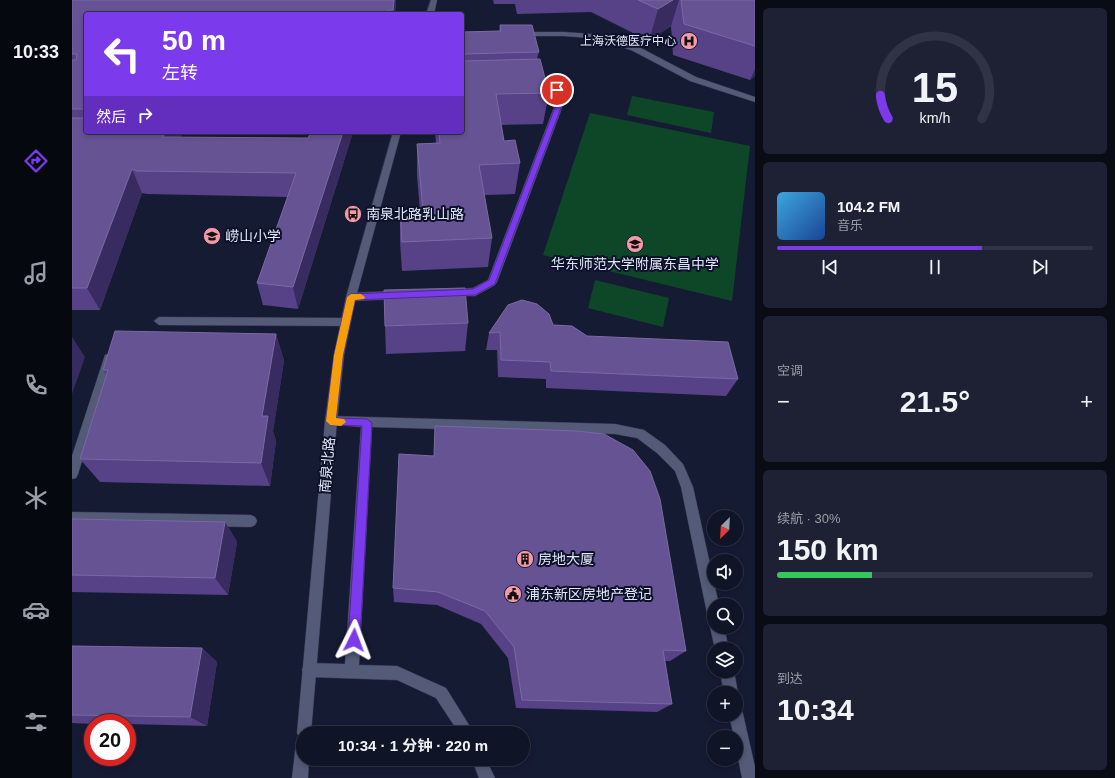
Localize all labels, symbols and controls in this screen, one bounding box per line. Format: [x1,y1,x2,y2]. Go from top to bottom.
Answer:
text: 50 m [162,25,226,56]
icon: left [96,28,148,80]
hospital icon: 上海沃德医疗中心 [679,31,699,51]
place label: 上海沃德医疗中心 [580,34,676,48]
text: 10:33 [13,42,59,62]
text: 左转 [162,63,198,83]
text: 15 [912,64,958,111]
pin [540,73,574,107]
icon: arrive [546,79,568,101]
icon: right [134,104,156,126]
text: 然后 [96,108,126,125]
text: km/h [920,110,951,126]
icon: directions [22,147,50,175]
text: 104.2 FM [837,198,900,215]
bus stop icon: 南泉北路乳山路 [343,204,363,224]
place label: 南泉北路乳山路 [366,206,464,222]
text: 音乐 [837,218,863,233]
school or university icon: 崂山小学 [202,226,222,246]
place label: 崂山小学 [225,228,281,244]
school or university icon: 华东师范大学附属东昌中学 [625,234,645,254]
place label: 华东师范大学附属东昌中学 [551,256,719,272]
icon: previous [819,256,841,278]
icon: pause [924,256,946,278]
icon: next [1029,256,1051,278]
icon: music [22,259,50,287]
text: 空调 [777,363,803,378]
icon: phone [22,371,50,399]
text: 21.5° [900,385,970,418]
text: − [777,389,790,414]
text: + [1080,389,1093,414]
street label: 南泉北路 [317,436,337,494]
icon: climate [22,484,50,512]
north arrow [707,510,743,546]
map controls [707,510,743,766]
text: 续航 · 30% [777,511,841,526]
text: 150 km [777,533,879,566]
building icon: 房地大厦 [515,549,535,569]
place label: 房地大厦 [538,551,594,567]
button: sound [707,554,743,590]
public building icon: 浦东新区房地产登记 [503,584,523,604]
place label: 浦东新区房地产登记 [526,586,652,602]
icon: car [22,596,50,624]
button: search [707,598,743,634]
position arrow [333,619,375,661]
button: layers [707,642,743,678]
text: 到达 [777,671,803,686]
button: + [707,686,743,722]
text: 10:34 [777,693,854,726]
icon: filters [22,708,50,736]
speed limit sign: 20 [84,714,136,766]
button: − [707,730,743,766]
text: 10:34 · 1 分钟 · 220 m [338,737,488,754]

